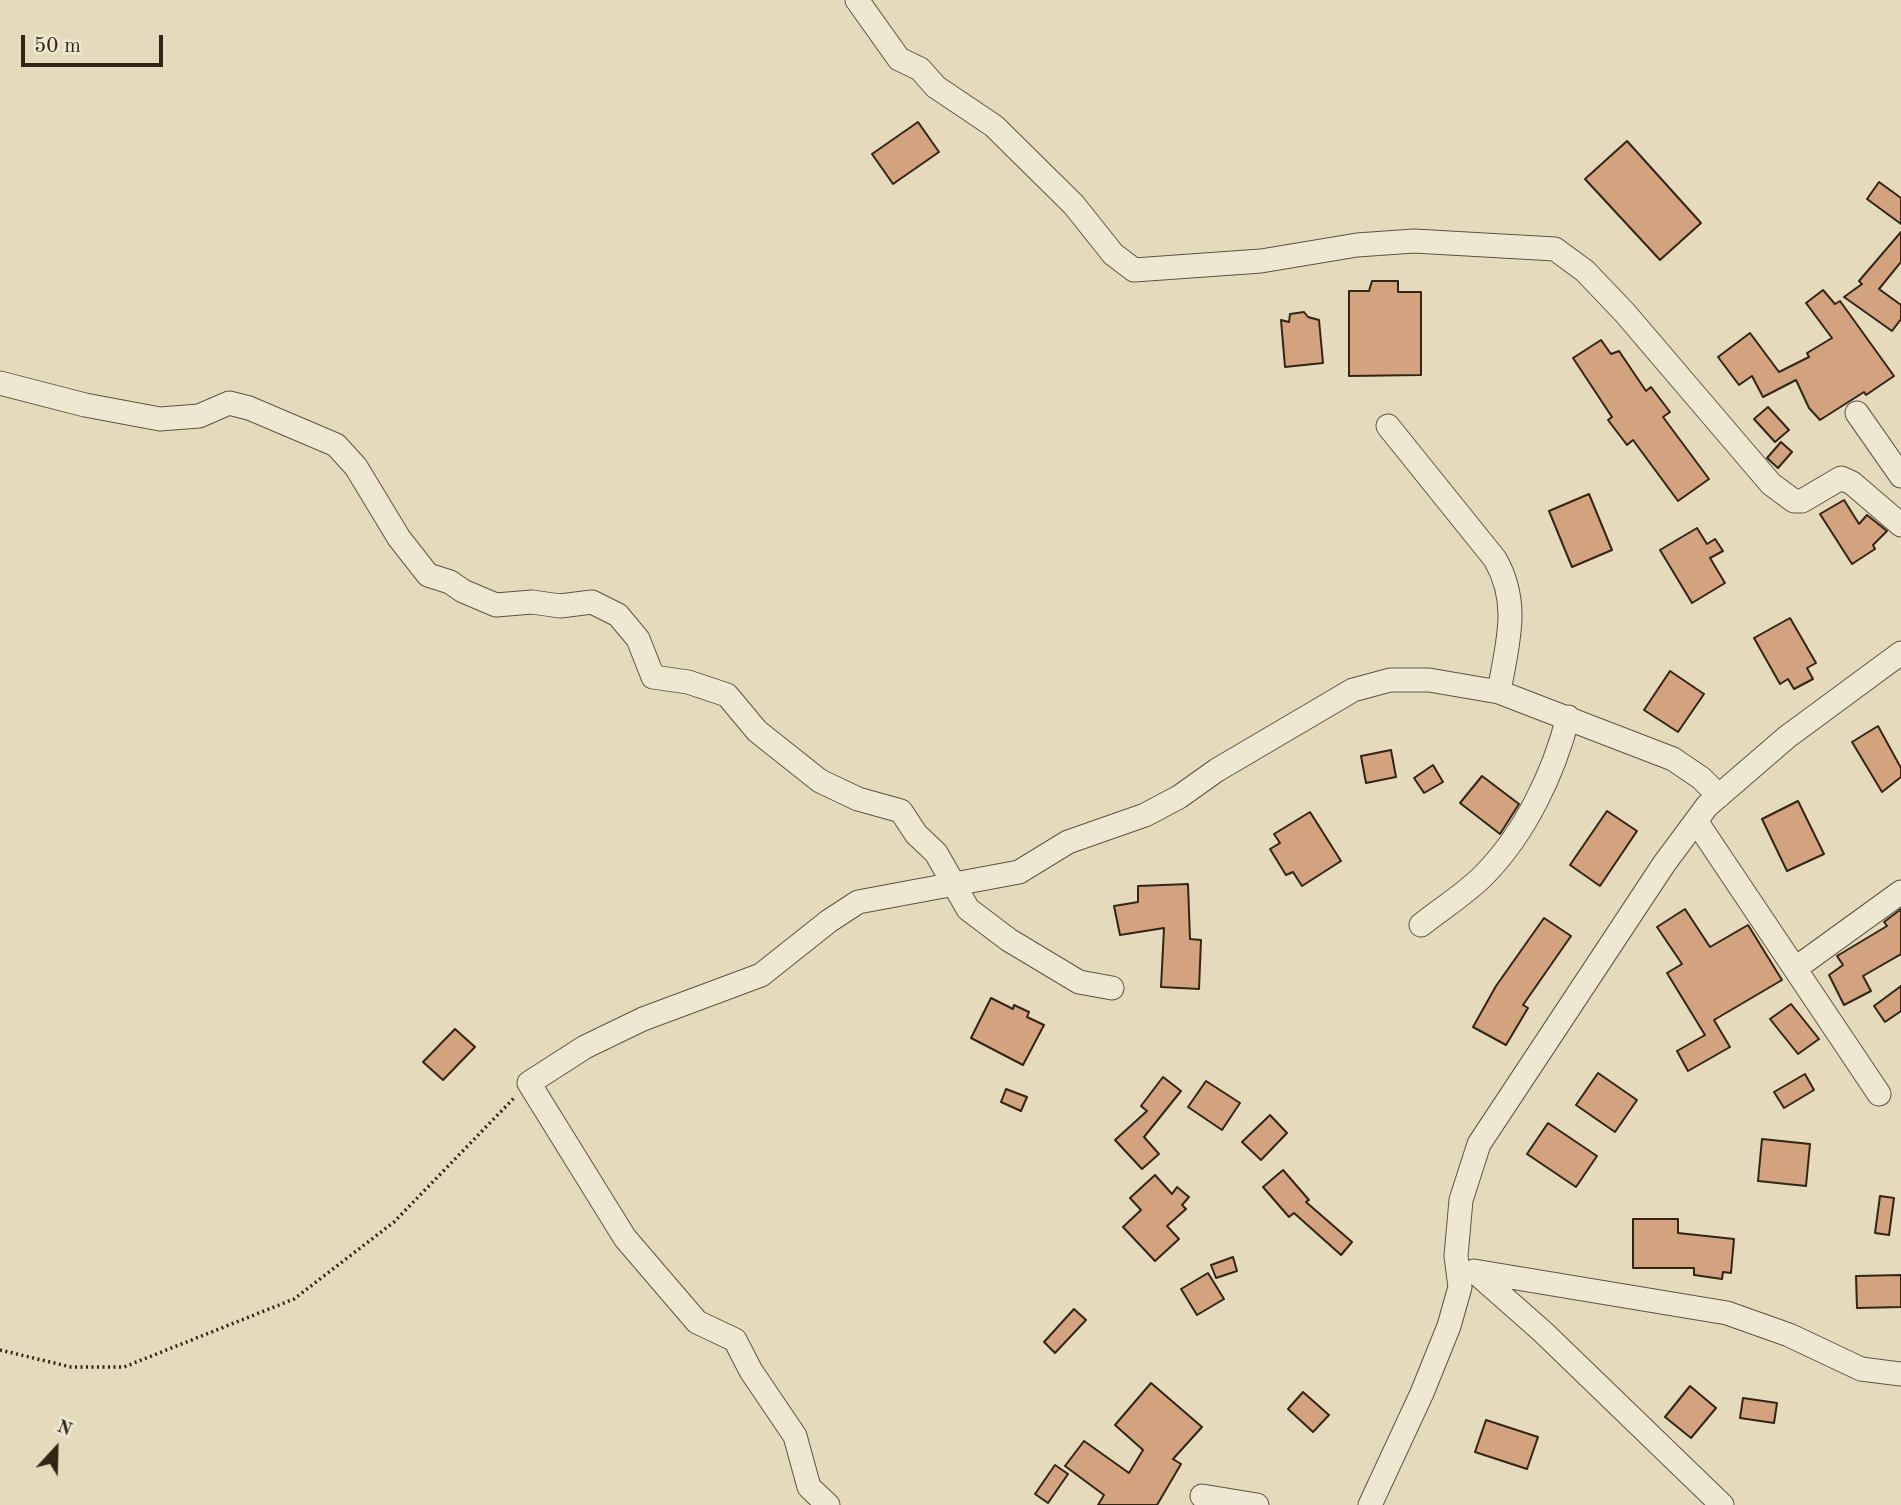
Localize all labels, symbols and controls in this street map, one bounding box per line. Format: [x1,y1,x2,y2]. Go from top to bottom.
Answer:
scale bar [24,21,166,65]
text: 50 m [34,36,81,57]
north arrow [21,1414,91,1484]
text: N [54,1418,74,1441]

